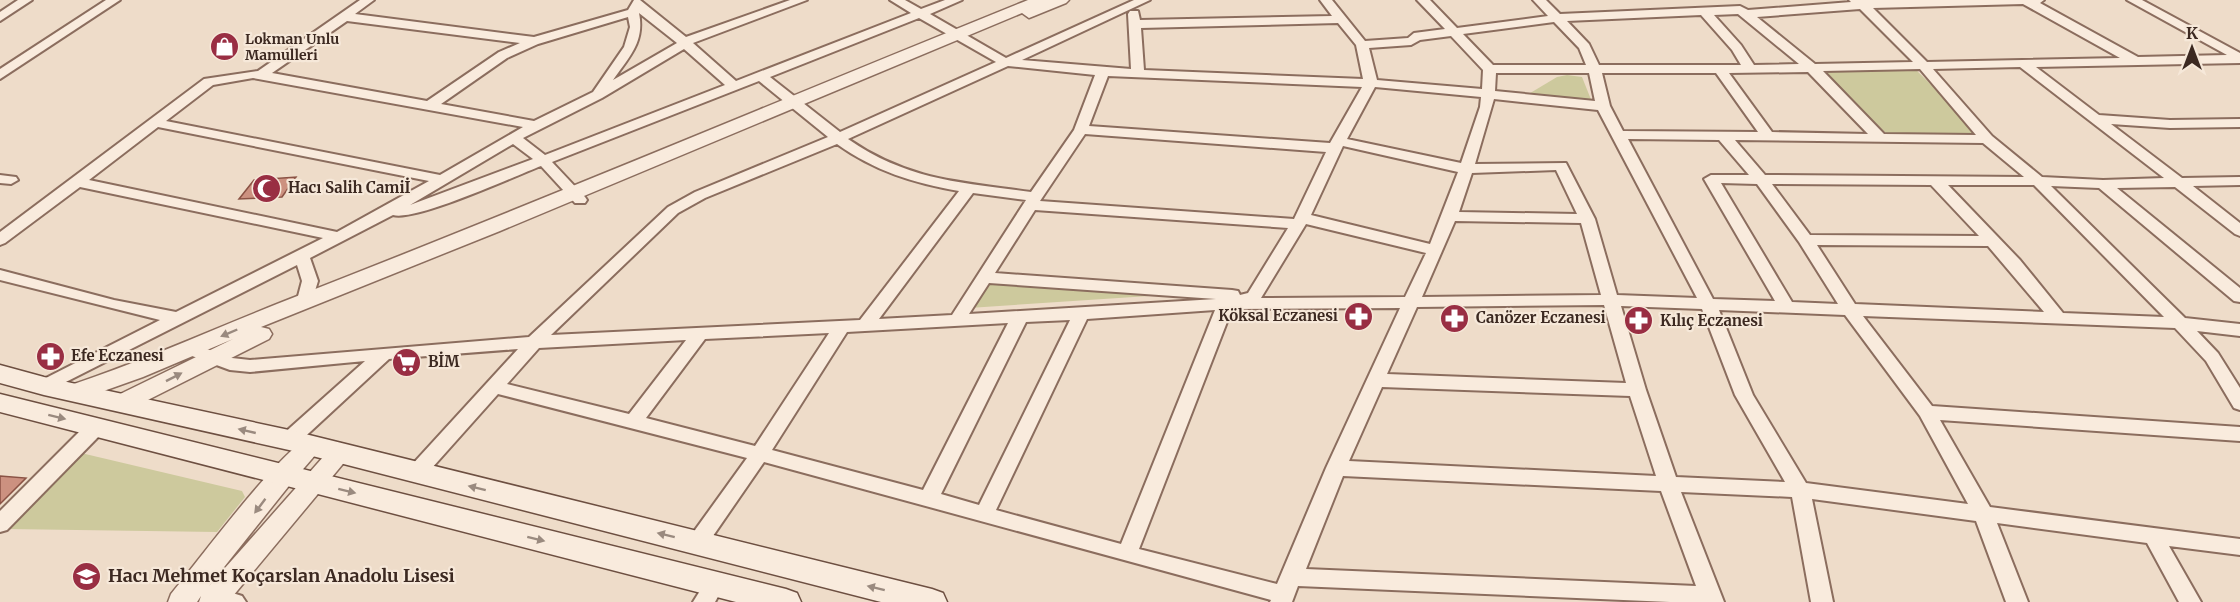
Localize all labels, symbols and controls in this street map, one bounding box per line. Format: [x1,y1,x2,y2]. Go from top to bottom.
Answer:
north arrow [2162,18,2222,78]
text: K [2186,23,2198,43]
place label: Lokman Unlu Mamulleri [245,30,339,64]
shop icon: Lokman Unlu Mamulleri [208,31,240,63]
mosque icon: Hacı Salih Camiİ [251,172,283,204]
place label: Hacı Salih Camiİ [288,177,410,197]
pharmacy icon: Köksal Eczanesi [1343,300,1375,332]
pharmacy icon: Canözer Eczanesi [1439,302,1471,334]
pharmacy icon: Kılıç Eczanesi [1623,305,1655,337]
place label: Köksal Eczanesi [1218,306,1338,325]
place label: Canözer Eczanesi [1476,308,1606,327]
place label: Kılıç Eczanesi [1660,311,1763,330]
one-way arrow [219,328,237,338]
pharmacy icon: Efe Eczanesi [34,340,66,372]
place label: Efe Eczanesi [71,346,164,365]
supermarket icon: BİM [391,346,423,378]
place label: BİM [428,351,460,371]
one-way arrow [166,372,183,381]
one-way arrow [48,413,66,422]
one-way arrow [237,426,256,435]
one-way arrow [468,482,486,492]
one-way arrow [338,487,357,497]
one-way arrow [254,499,266,514]
one-way arrow [657,530,675,540]
one-way arrow [527,534,546,544]
school or university icon: Hacı Mehmet Koçarslan Anadolu Lisesi [71,560,103,592]
place label: Hacı Mehmet Koçarslan Anadolu Lisesi [108,564,455,587]
one-way arrow [867,582,885,592]

